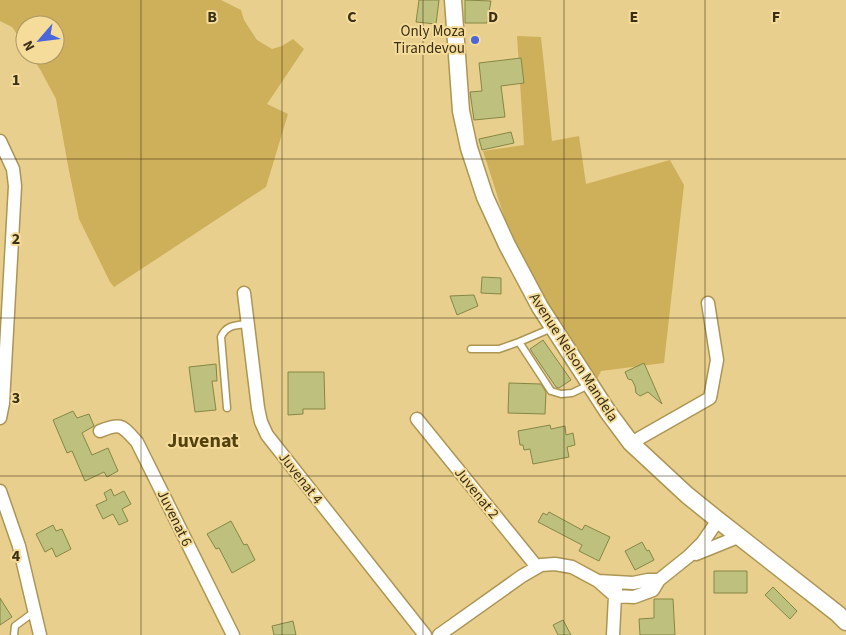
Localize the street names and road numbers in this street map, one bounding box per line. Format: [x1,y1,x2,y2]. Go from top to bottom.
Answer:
street label: Avenue Nelson Mandela [524,289,623,426]
street label: Juvenat 4 [274,448,328,509]
street label: Juvenat 2 [449,463,504,524]
street label: Juvenat 6 [152,486,197,550]

